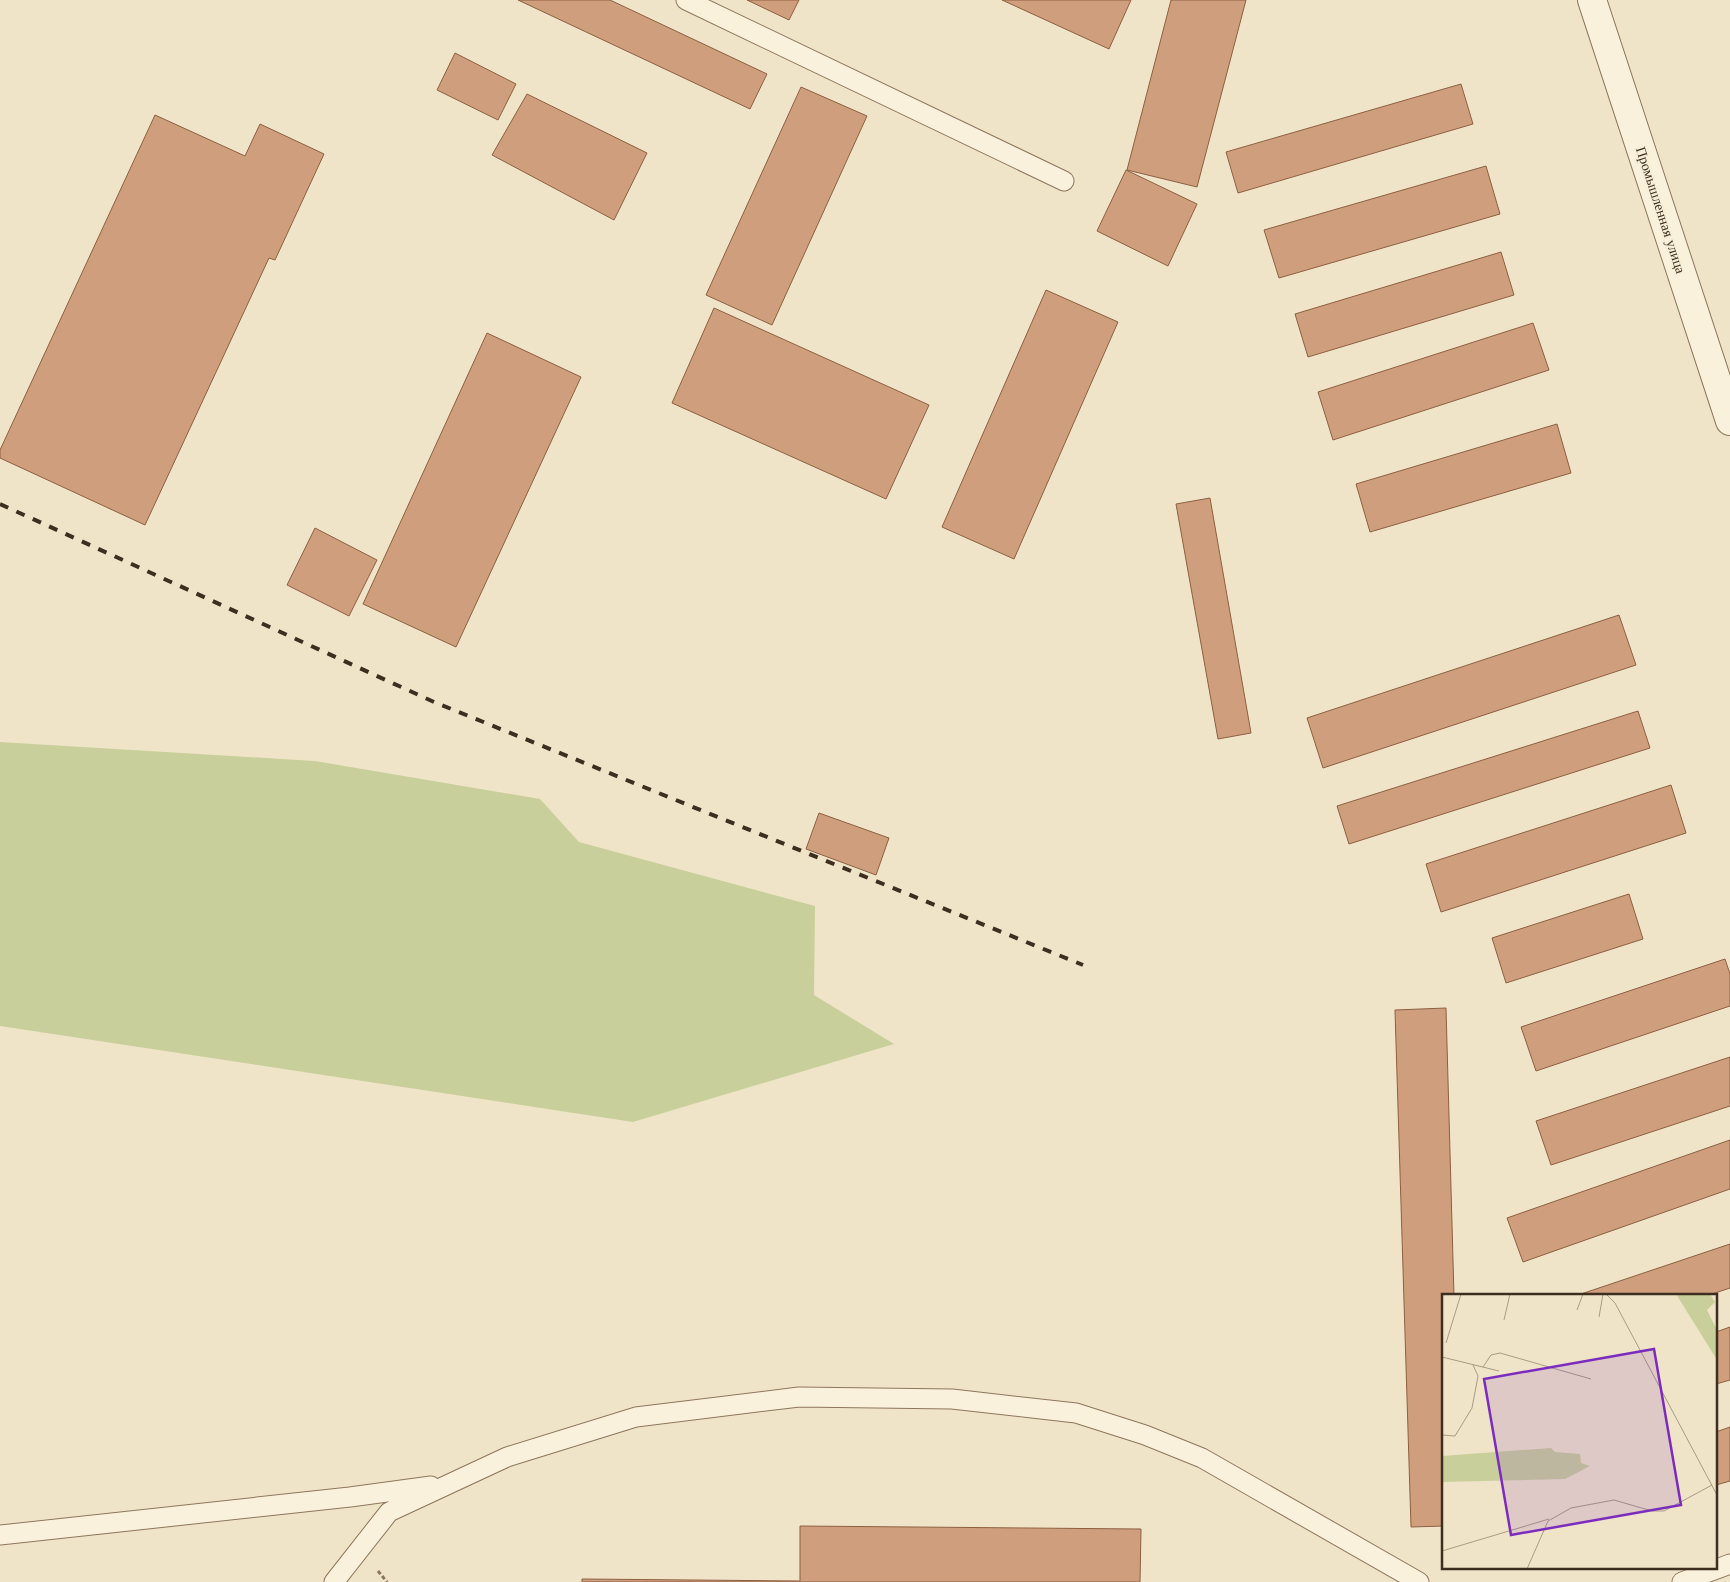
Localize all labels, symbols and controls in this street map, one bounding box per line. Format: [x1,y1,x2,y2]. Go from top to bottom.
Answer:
street label: Промышленная улица [1632,144,1690,276]
inset map [1442,1294,1718,1570]

